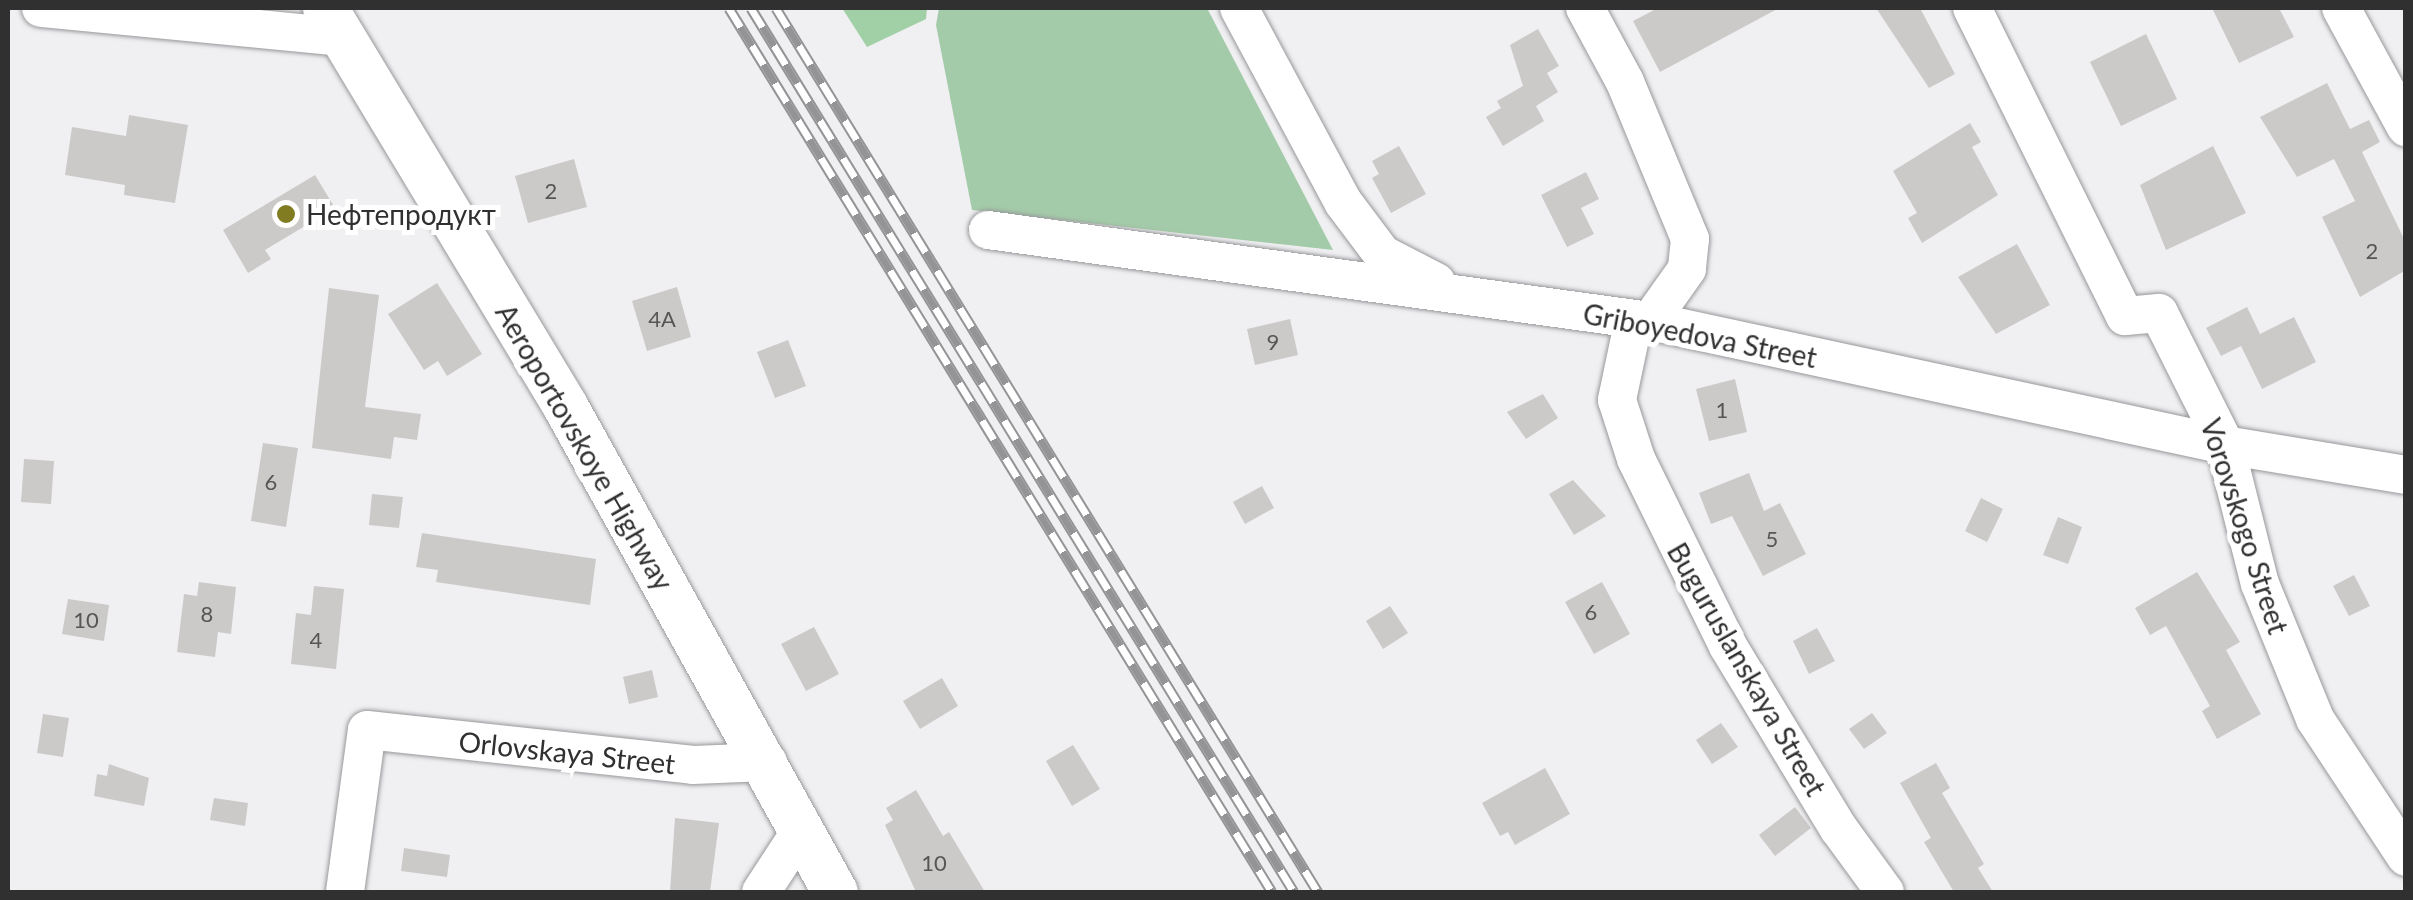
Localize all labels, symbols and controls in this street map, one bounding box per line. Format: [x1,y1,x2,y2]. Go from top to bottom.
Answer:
house number: 2 [545,178,557,204]
place label: Нефтепродукт [306,197,496,231]
marker: Нефтепродукт [275,203,297,225]
house number: 2 [2366,238,2378,264]
street label: Griboyedova Street [1580,296,1820,374]
street label: Aeroportovskoye Highway [489,298,681,596]
house number: 4А [648,306,676,332]
house number: 9 [1267,329,1279,355]
house number: 1 [1716,397,1728,423]
street label: Vorovskogo Street [2194,414,2296,638]
house number: 6 [265,469,277,495]
house number: 5 [1766,526,1778,552]
street label: Buguruslanskaya Street [1661,537,1833,801]
house number: 6 [1585,599,1597,625]
house number: 8 [201,601,213,627]
house number: 10 [73,607,99,633]
house number: 4 [310,627,322,653]
street label: Orlovskaya Street [457,724,677,780]
house number: 10 [921,850,947,876]

